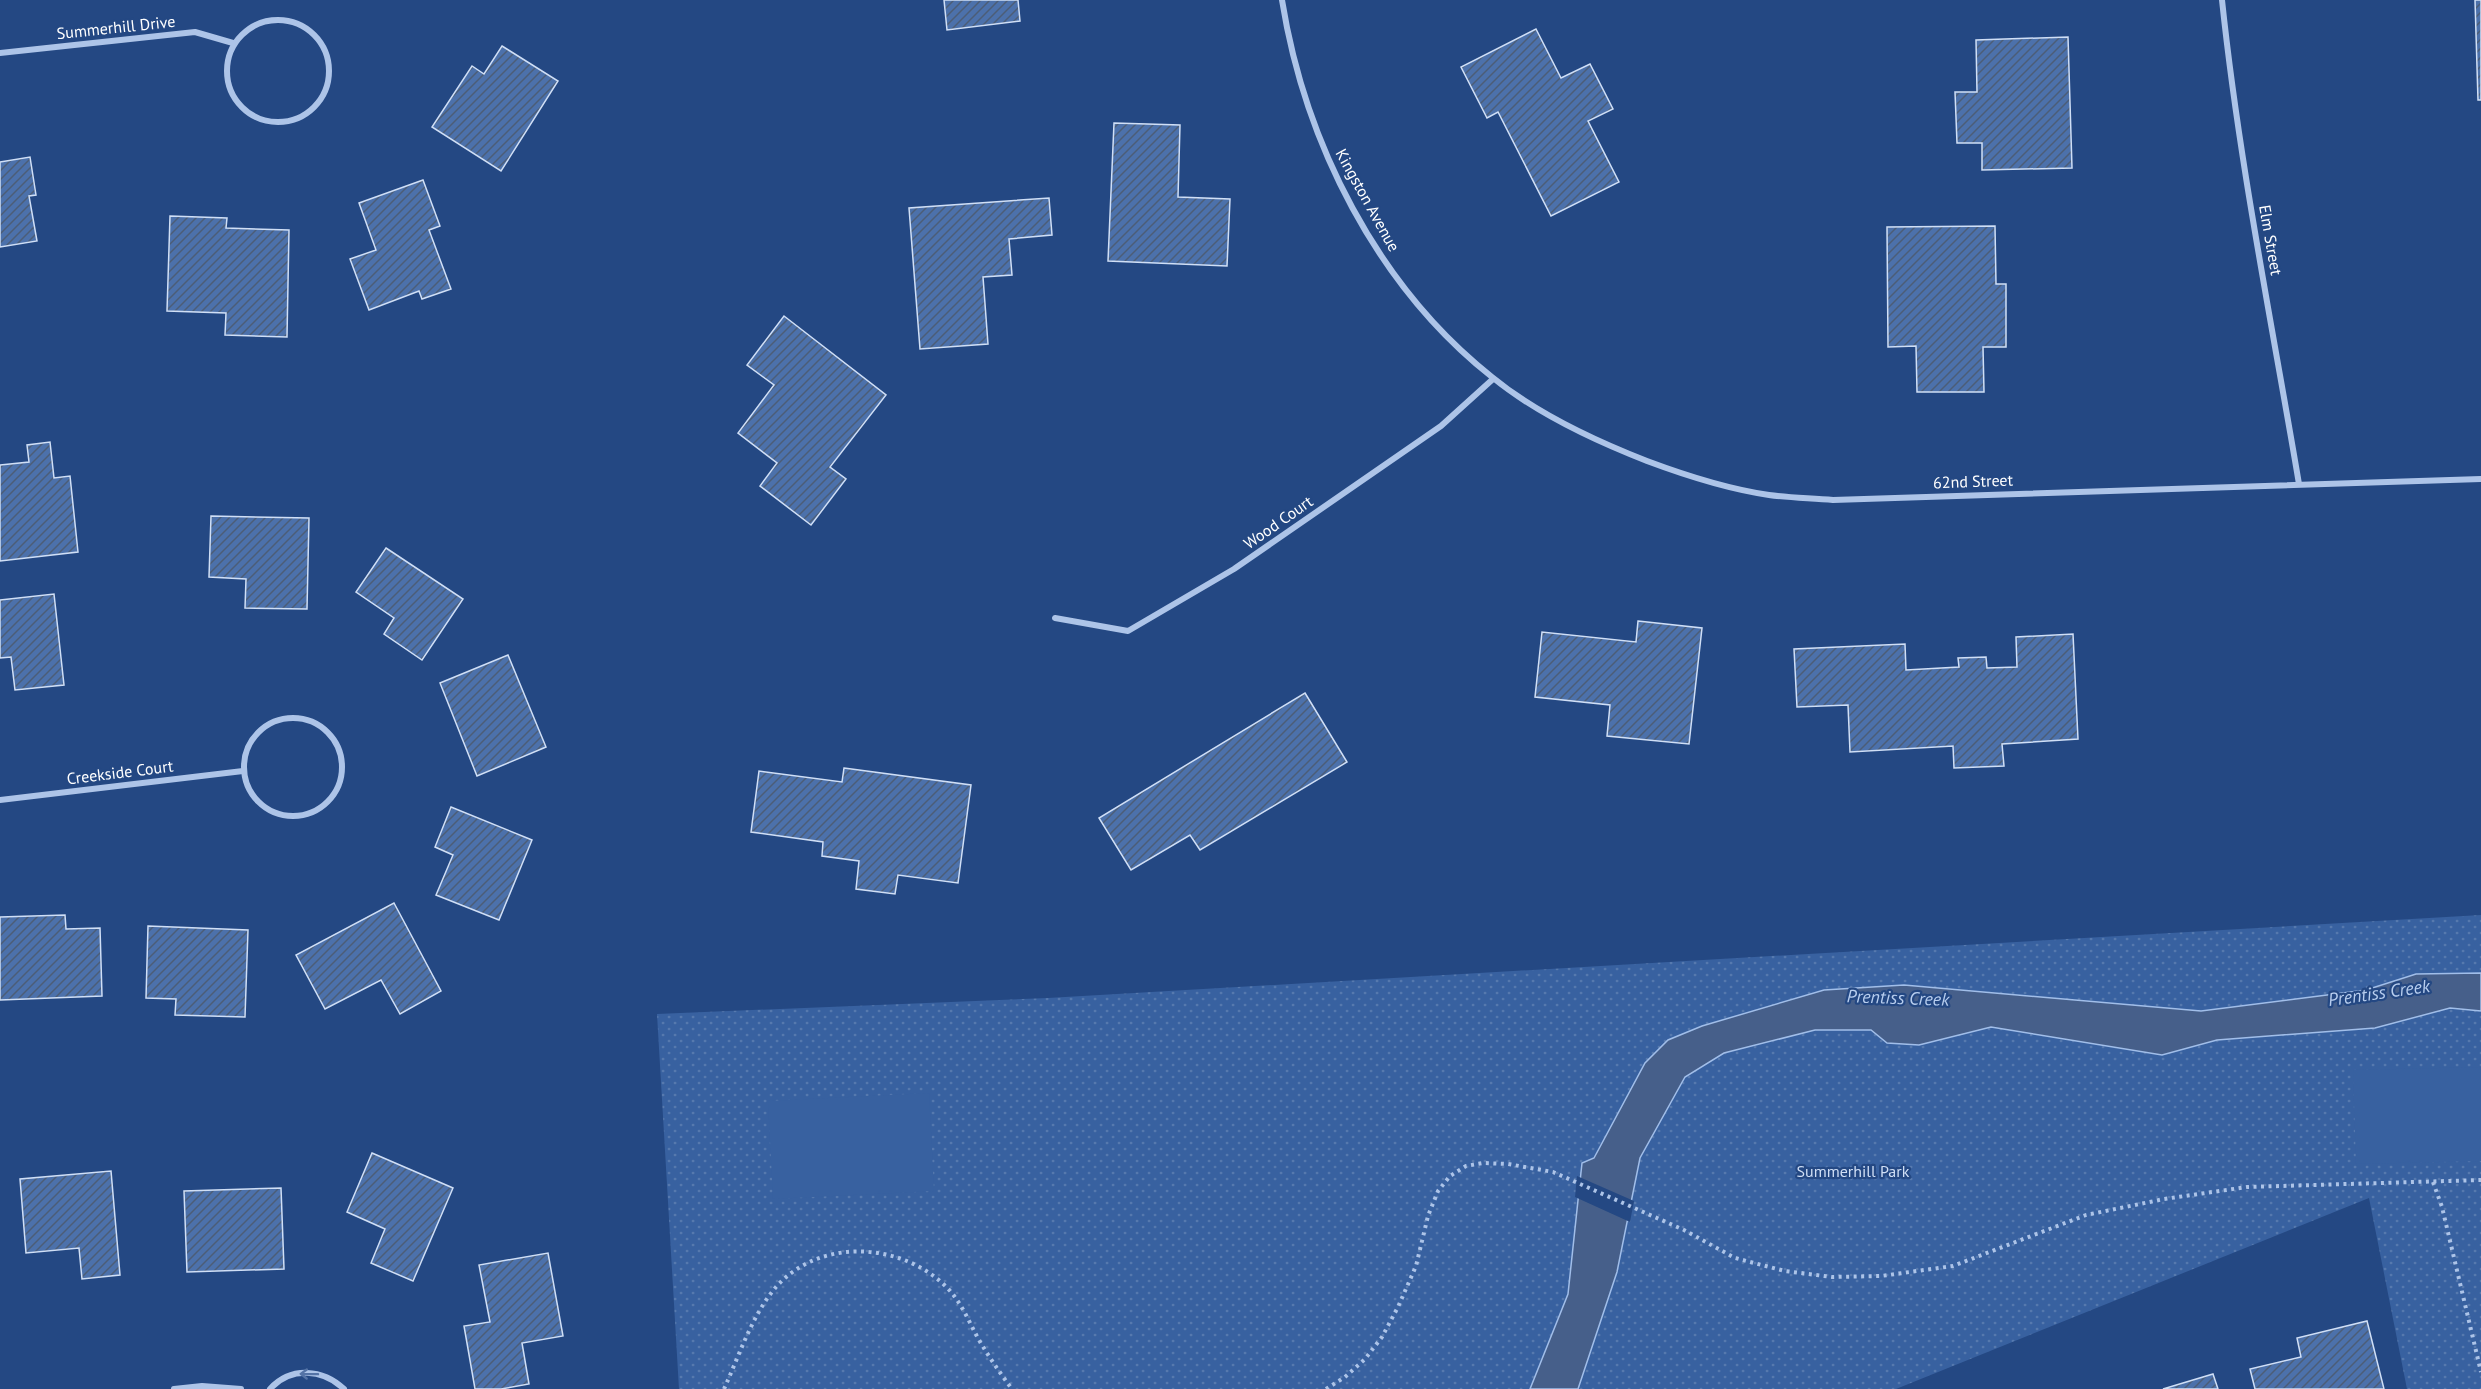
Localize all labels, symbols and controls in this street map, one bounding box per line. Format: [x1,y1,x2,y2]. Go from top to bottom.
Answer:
street label: Summerhill Drive [56,11,176,43]
street label: Kingston Avenue [1332,145,1404,255]
street label: Elm Street [2255,203,2287,277]
street label: 62nd Street [1933,470,2014,492]
street label: Wood Court [1240,491,1317,553]
street label: Creekside Court [66,755,175,788]
water label: Prentiss Creek [2327,974,2432,1011]
water label: Prentiss Creek [1846,984,1951,1011]
park label: Summerhill Park [1797,1161,1910,1181]
one-way arrow [300,1368,319,1380]

